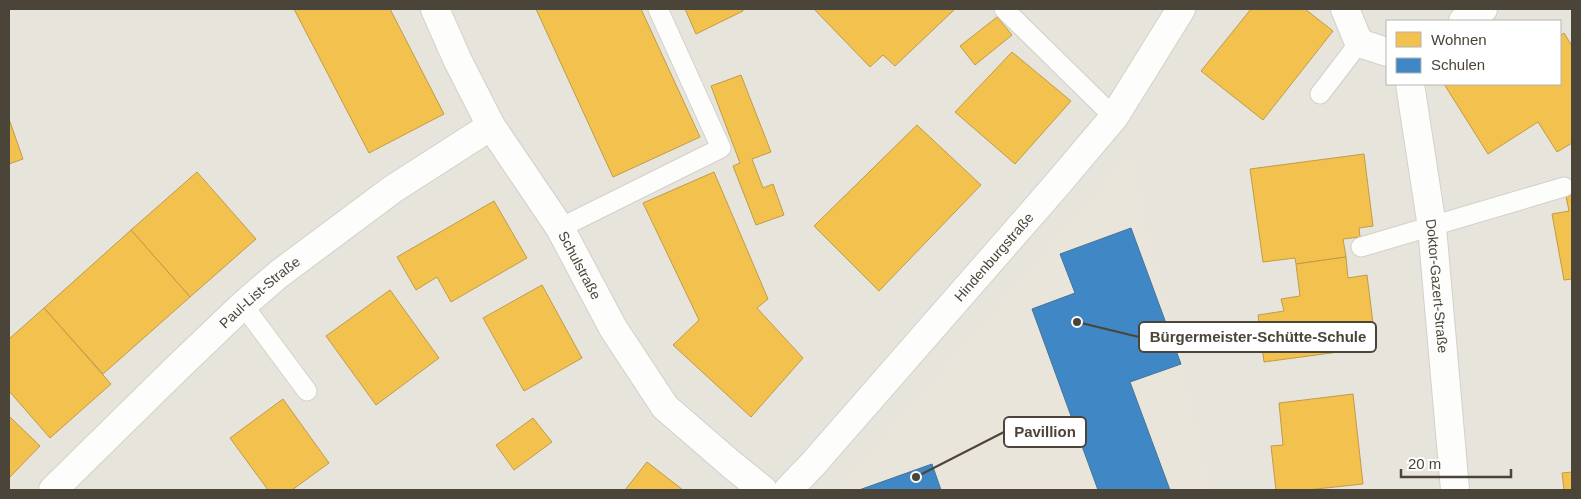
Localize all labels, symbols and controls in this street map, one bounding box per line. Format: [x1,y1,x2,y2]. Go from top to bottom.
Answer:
legend [1386,20,1561,85]
text: Wohnen [1431,31,1487,48]
text: Schulen [1431,56,1485,73]
street label: Hindenburgstraße [951,209,1037,304]
street label: Doktor-Gazert-Straße [1423,218,1451,354]
street label: Schulstraße [555,228,604,302]
street label: Paul-List-Straße [216,253,303,331]
callout: Bürgermeister-Schütte-Schule [1139,322,1376,352]
text: Bürgermeister-Schütte-Schule [1150,328,1366,345]
callout: Pavillion [1004,417,1086,447]
text: Pavillion [1014,423,1076,440]
scale bar [1401,446,1511,478]
text: 20 m [1408,455,1441,472]

